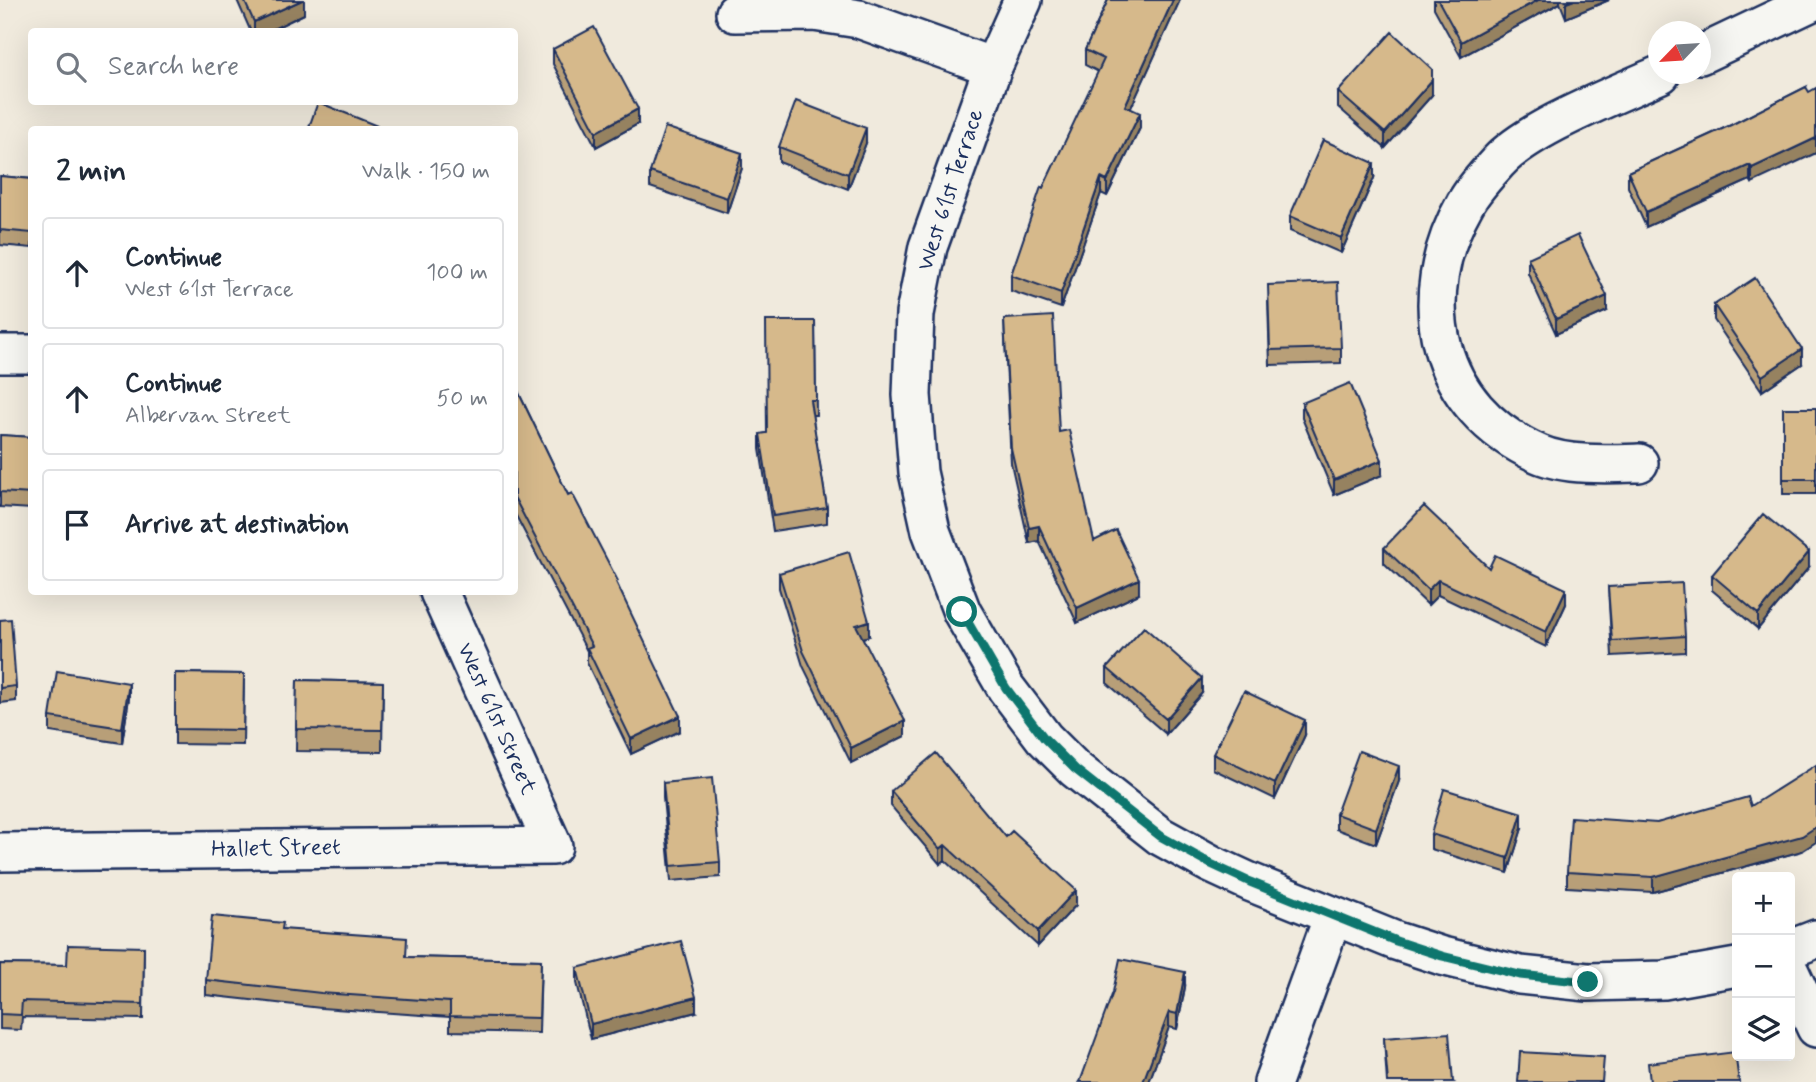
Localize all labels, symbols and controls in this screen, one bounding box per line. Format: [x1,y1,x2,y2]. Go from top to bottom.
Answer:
north arrow [1648,21,1711,84]
search box [28,28,518,105]
icon: search [52,48,90,86]
text: Search here [108,50,239,84]
street label: West 61st Terrace [911,105,991,275]
text: 2 min [56,152,126,191]
text: Walk · 150 m [362,157,490,187]
text: Continue [125,241,222,275]
icon: ahead [58,254,96,292]
text: 100 m [426,258,488,288]
text: West 61st Terrace [125,275,294,305]
text: Continue [125,367,222,401]
icon: ahead [58,380,96,418]
text: 50 m [437,384,488,414]
text: Albervan Street [125,401,291,431]
icon: arrive [58,506,96,544]
text: Arrive at destination [125,508,349,542]
route start [946,596,977,627]
street label: West 61st Street [449,638,543,800]
street label: Hallet Street [211,833,341,865]
map controls [1732,872,1795,1061]
button: + [1732,872,1795,935]
button: − [1732,935,1795,998]
route end [1572,966,1603,997]
button: layers [1732,998,1795,1061]

